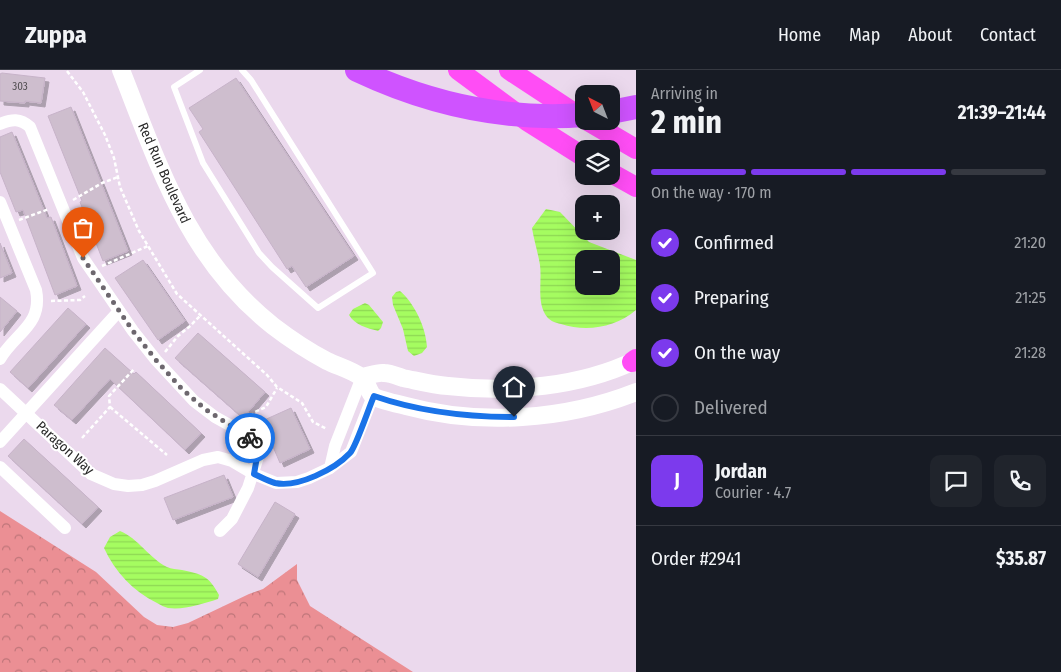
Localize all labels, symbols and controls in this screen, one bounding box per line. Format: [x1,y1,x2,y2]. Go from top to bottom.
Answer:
text: Zuppa [25,21,87,49]
text: Home [778,24,821,46]
text: Map [849,24,880,46]
text: About [908,24,952,46]
text: Contact [980,24,1036,46]
house number: 303 [12,80,28,93]
text: Arriving in [651,84,718,103]
north arrow [575,85,620,130]
map controls [575,85,620,295]
text: 21:39–21:44 [958,101,1046,124]
text: 2 min [651,103,722,141]
street label: Red Run Boulevard [134,120,194,226]
button: layers [575,140,620,185]
text: On the way · 170 m [651,183,771,202]
button: + [575,195,620,240]
pin [62,207,104,258]
icon: bag [69,214,97,242]
icon: check [651,229,679,257]
text: Confirmed [694,231,774,254]
text: 21:20 [1014,233,1046,252]
button: − [575,250,620,295]
icon: check [651,284,679,312]
text: Preparing [694,286,769,309]
text: 21:25 [1015,288,1046,307]
icon: check [651,339,679,367]
text: On the way [694,341,780,364]
text: 21:28 [1015,343,1046,362]
pin [493,366,535,417]
icon: home [500,373,528,401]
text: Delivered [694,396,768,419]
courier [225,413,275,463]
street label: Paragon Way [33,418,98,479]
icon: bike [236,424,264,452]
button: chat [930,455,982,507]
button: phone [994,455,1046,507]
text: Jordan [715,460,767,483]
text: J [674,469,680,492]
text: Courier · 4.7 [715,483,791,502]
text: Order #2941 [651,547,741,570]
text: $35.87 [996,547,1046,570]

